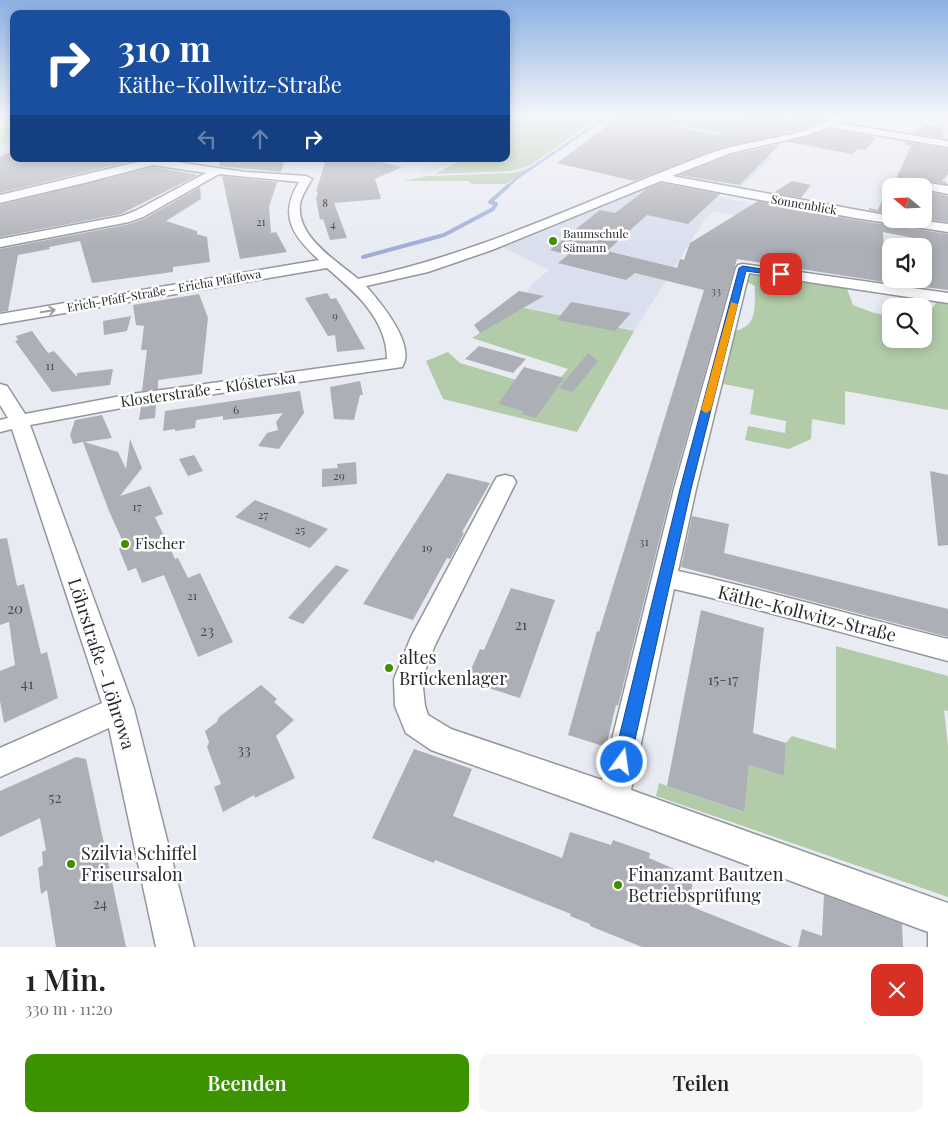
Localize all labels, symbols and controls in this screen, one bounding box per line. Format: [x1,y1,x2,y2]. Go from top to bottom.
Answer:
text: 310 m [118,24,211,71]
icon: right [35,30,100,95]
text: Käthe-Kollwitz-Straße [118,69,342,99]
icon: left [193,125,221,153]
icon: ahead [246,125,274,153]
icon: right [299,125,327,153]
north arrow [882,178,932,228]
map controls [882,178,932,348]
street label: Sonnenblick [770,190,839,218]
house number: 8 [322,195,328,210]
house number: 21 [256,214,266,229]
house number: 4 [330,216,336,231]
place label: Baumschule Sämann [563,225,629,255]
marker: Baumschule Sämann [547,235,559,247]
button: sound [882,238,932,288]
pin [760,253,802,295]
icon: arrive [767,260,795,288]
street label: Erich-Pfaff-Straße – Ericha Pfaffowa [65,265,262,315]
house number: 33 [711,283,721,298]
button: search [882,298,932,348]
one-way arrow [40,305,56,315]
house number: 9 [332,308,338,323]
house number: 11 [46,357,55,373]
street label: Klosterstraße - Klóšterska [119,367,297,411]
house number: 6 [233,401,239,417]
house number: 29 [333,467,345,483]
house number: 17 [132,498,142,514]
house number: 27 [258,506,268,522]
house number: 25 [295,521,305,537]
place label: Fischer [135,533,185,553]
house number: 31 [639,533,649,549]
marker: Fischer [119,538,131,550]
house number: 19 [422,539,432,555]
street label: Löhrstraße - Löhrowa [63,575,141,752]
street label: Käthe-Kollwitz-Straße [716,579,899,647]
house number: 21 [187,587,198,603]
house number: 20 [7,598,23,618]
house number: 21 [515,614,528,634]
house number: 23 [200,620,214,640]
place label: altes Brückenlager [399,645,507,690]
marker: altes Brückenlager [383,662,395,674]
house number: 15-17 [708,669,738,689]
house number: 41 [21,673,34,693]
position arrow [595,735,647,787]
house number: 33 [237,739,251,759]
house number: 52 [48,787,62,807]
place label: Szilvia Schiffel Friseursalon [81,841,197,886]
marker: Szilvia Schiffel Friseursalon [65,858,77,870]
place label: Finanzamt Bautzen Betriebsprüfung [628,862,784,907]
marker: Finanzamt Bautzen Betriebsprüfung [612,879,624,891]
house number: 24 [93,893,107,913]
text: 1 Min. [25,959,106,999]
button: close [871,964,923,1016]
text: 330 m · 11:20 [25,998,113,1019]
button: Beenden [25,1054,469,1112]
button: Teilen [479,1054,923,1112]

